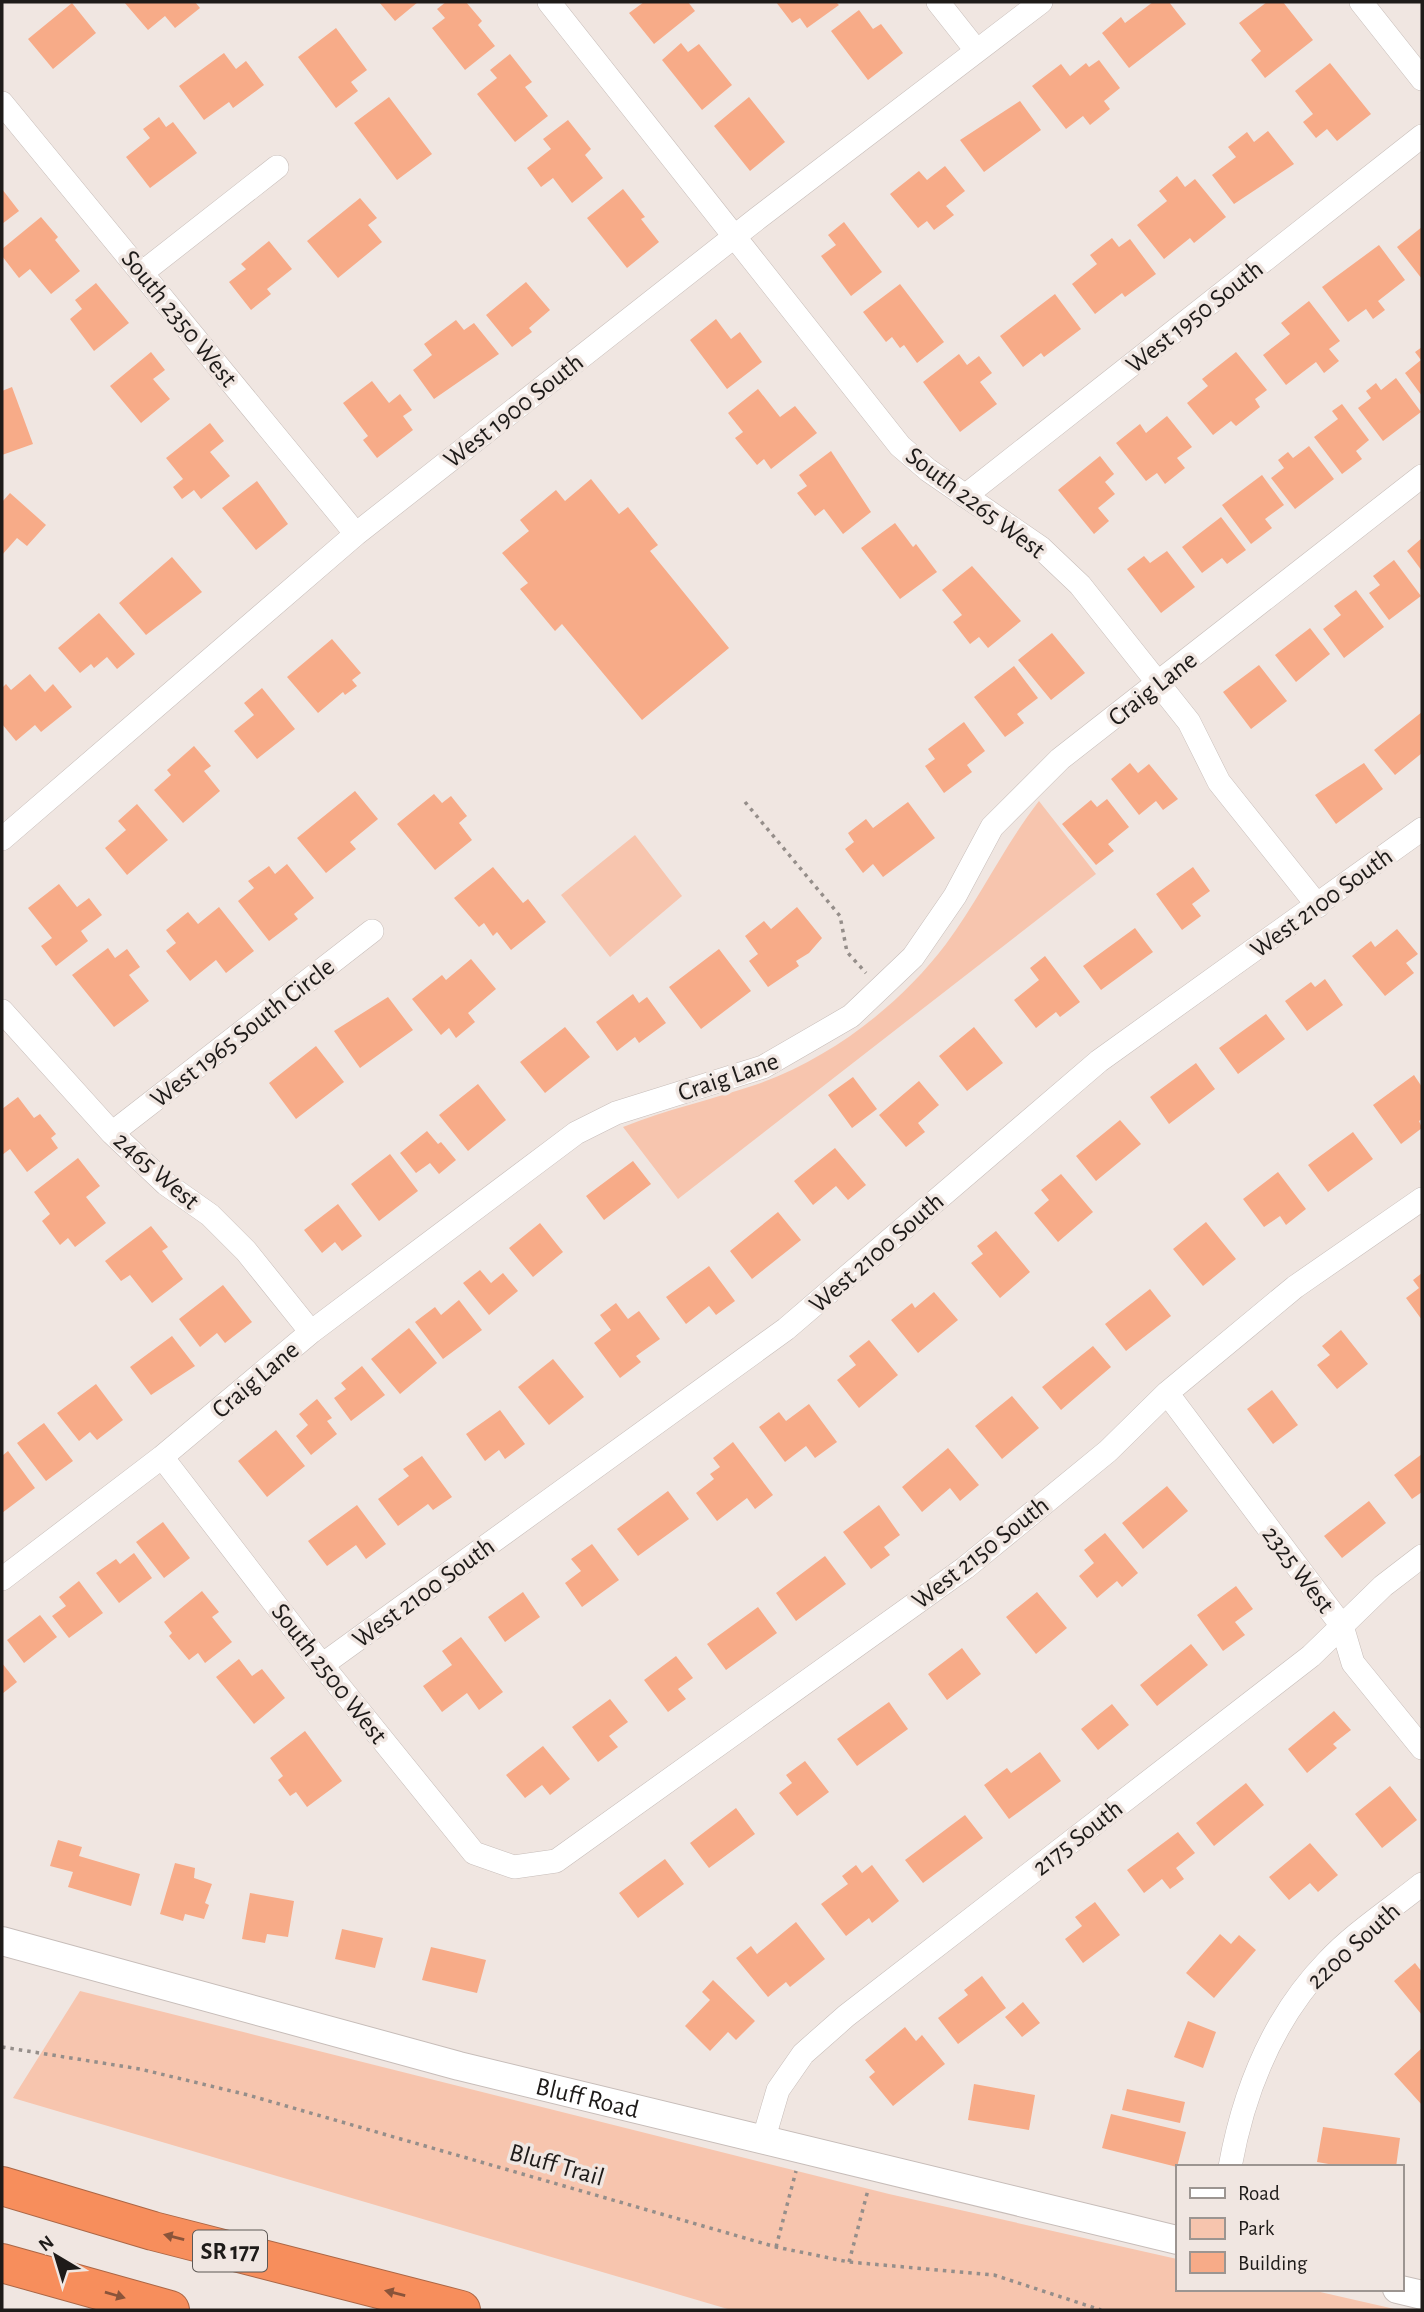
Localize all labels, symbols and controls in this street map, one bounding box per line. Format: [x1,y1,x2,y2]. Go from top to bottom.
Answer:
street label: South 2350 West [116,245,242,392]
street label: West 1950 South [1121,255,1268,378]
street label: West 1900 South [439,349,588,473]
street label: South 2265 West [901,442,1050,563]
street label: Craig Lane [1103,646,1202,731]
street label: West 2100 South [1246,843,1397,963]
street label: West 1965 South Circle [146,953,339,1112]
street label: Craig Lane [675,1048,782,1106]
street label: 2465 West [109,1127,204,1215]
street label: West 2100 South [805,1188,949,1318]
street label: Craig Lane [207,1336,304,1423]
street label: West 2150 South [907,1492,1054,1614]
street label: 2325 West [1257,1521,1339,1618]
street label: West 2100 South [348,1533,499,1653]
street label: South 2500 West [267,1599,392,1749]
street label: 2175 South [1028,1795,1128,1881]
street label: 2200 South [1302,1898,1405,1994]
street label: Bluff Road [533,2073,641,2123]
street label: Bluff Trail [506,2139,607,2191]
legend [1176,2165,1403,2291]
text: Road [1238,2183,1280,2204]
text: Park [1238,2218,1275,2239]
north arrow [21,2221,91,2291]
road number: SR 177 [193,2230,267,2272]
one-way arrow [163,2231,185,2242]
text: N [35,2232,58,2255]
text: Building [1238,2253,1308,2274]
one-way arrow [384,2287,406,2298]
one-way arrow [104,2290,125,2300]

